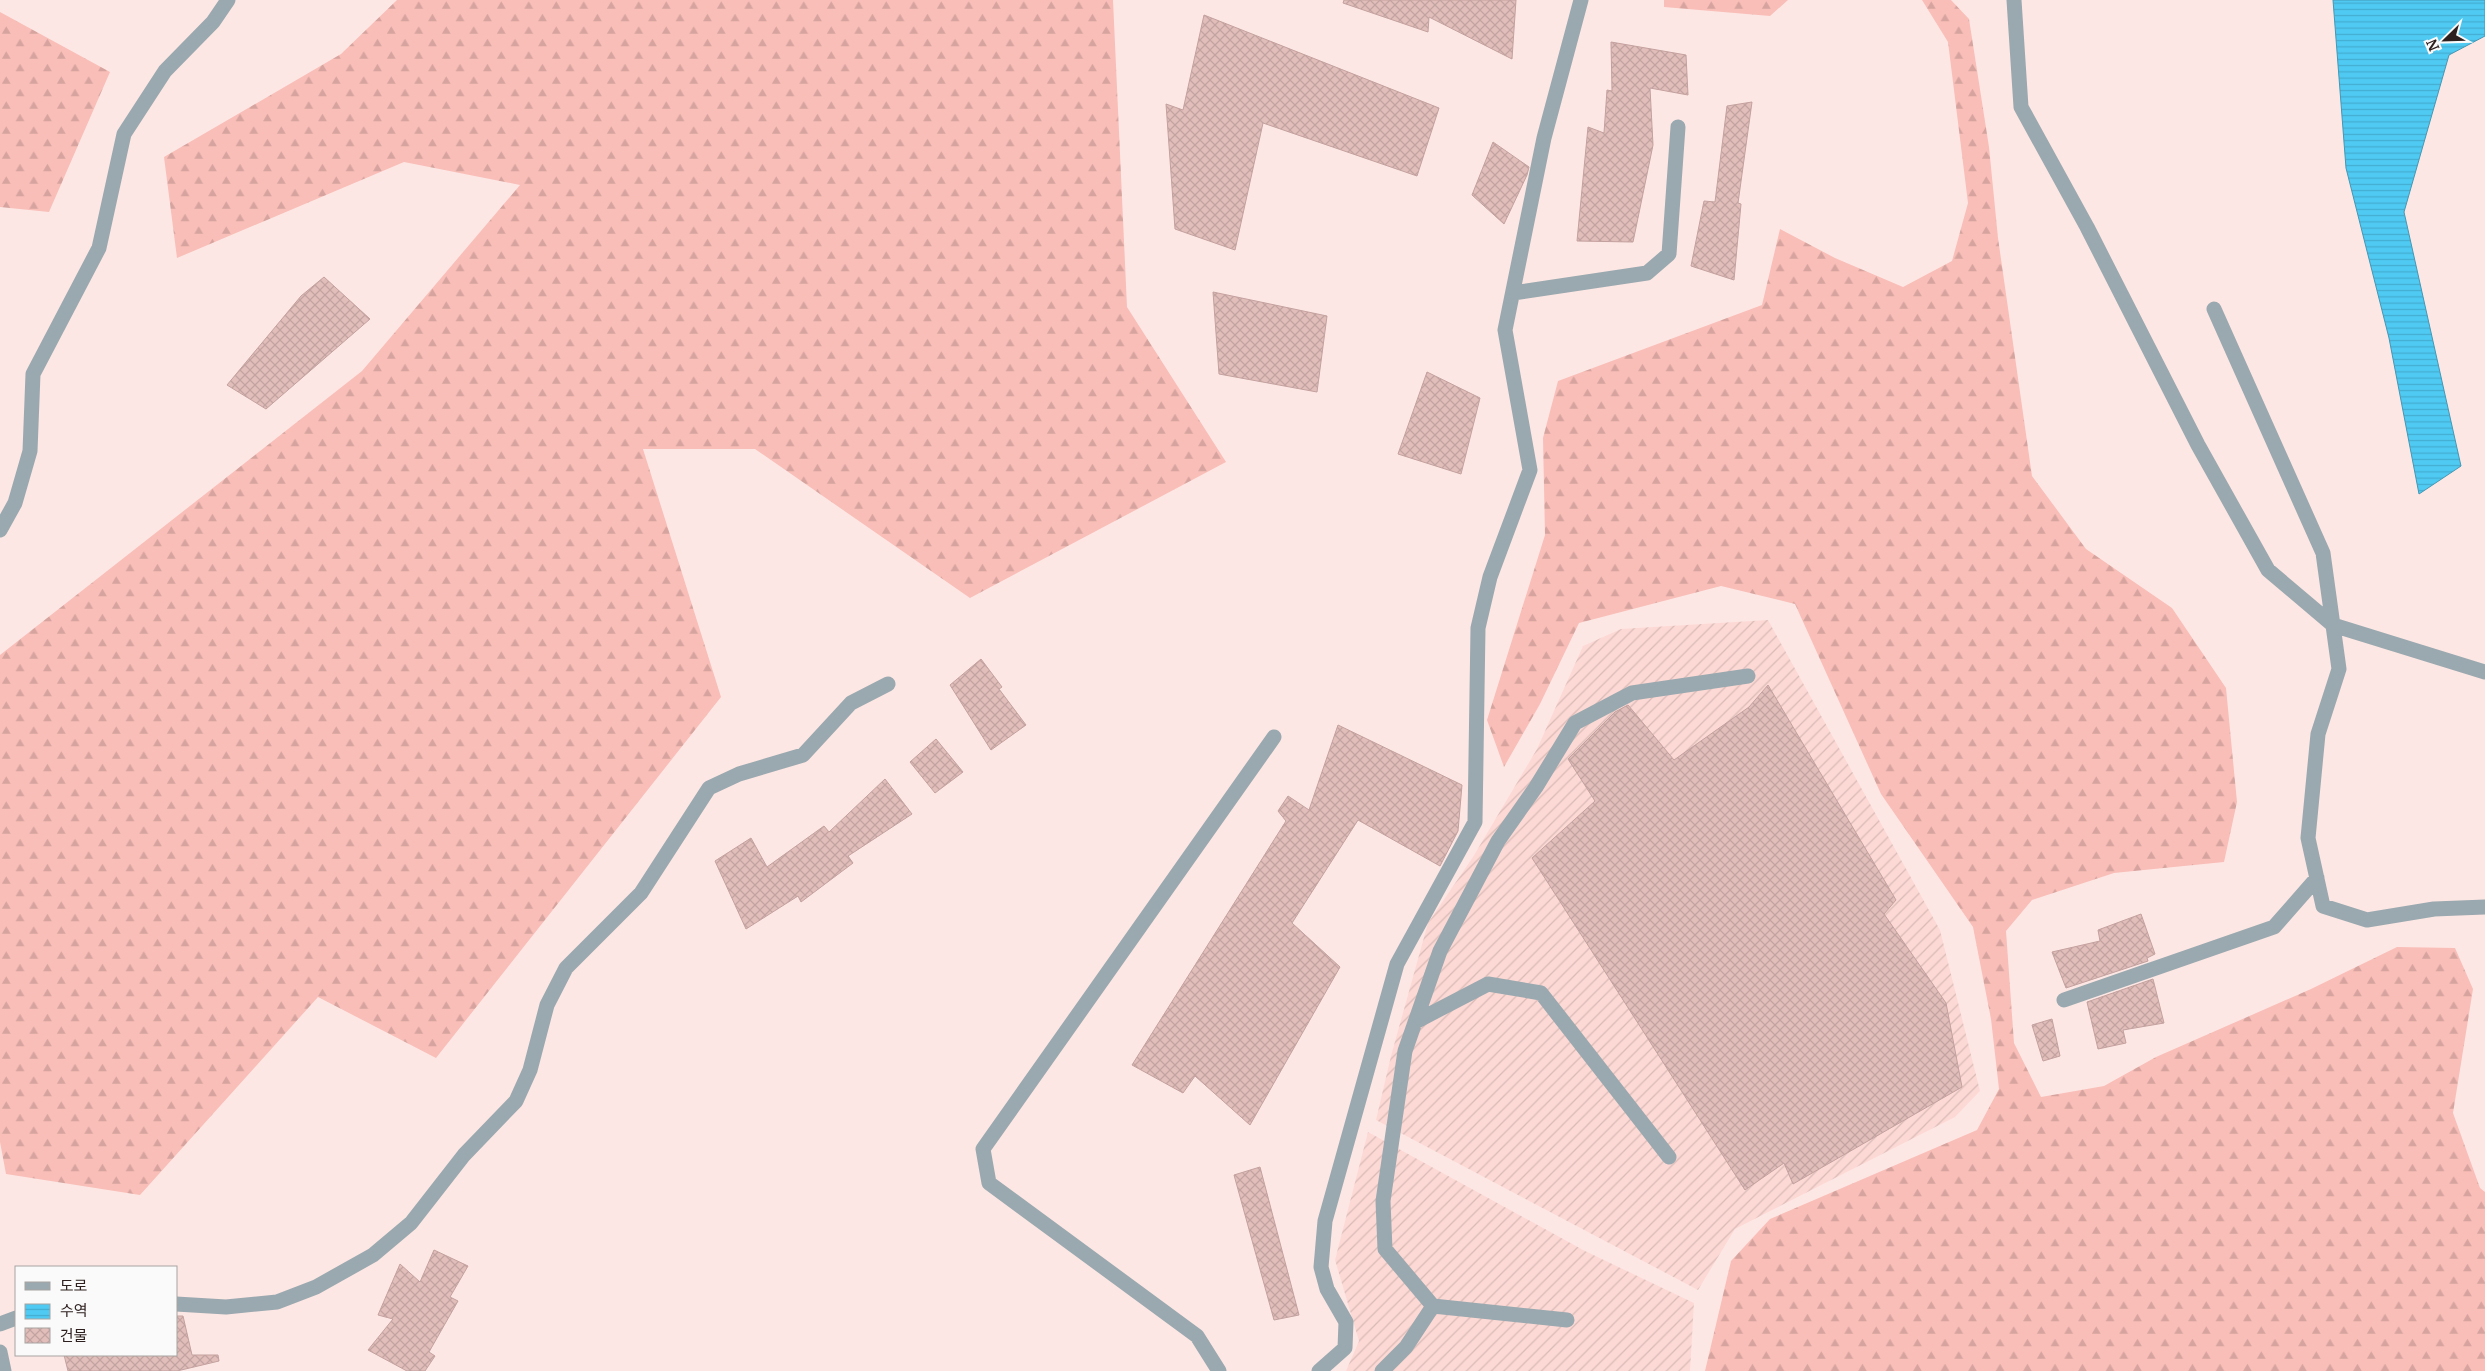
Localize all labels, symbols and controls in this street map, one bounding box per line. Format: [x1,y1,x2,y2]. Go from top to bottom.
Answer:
north arrow [2420,15,2470,65]
text: N [2423,36,2443,54]
legend [15,1266,178,1356]
text: 도로 [60,1276,88,1295]
text: 수역 [60,1301,88,1320]
text: 건물 [60,1326,88,1345]

